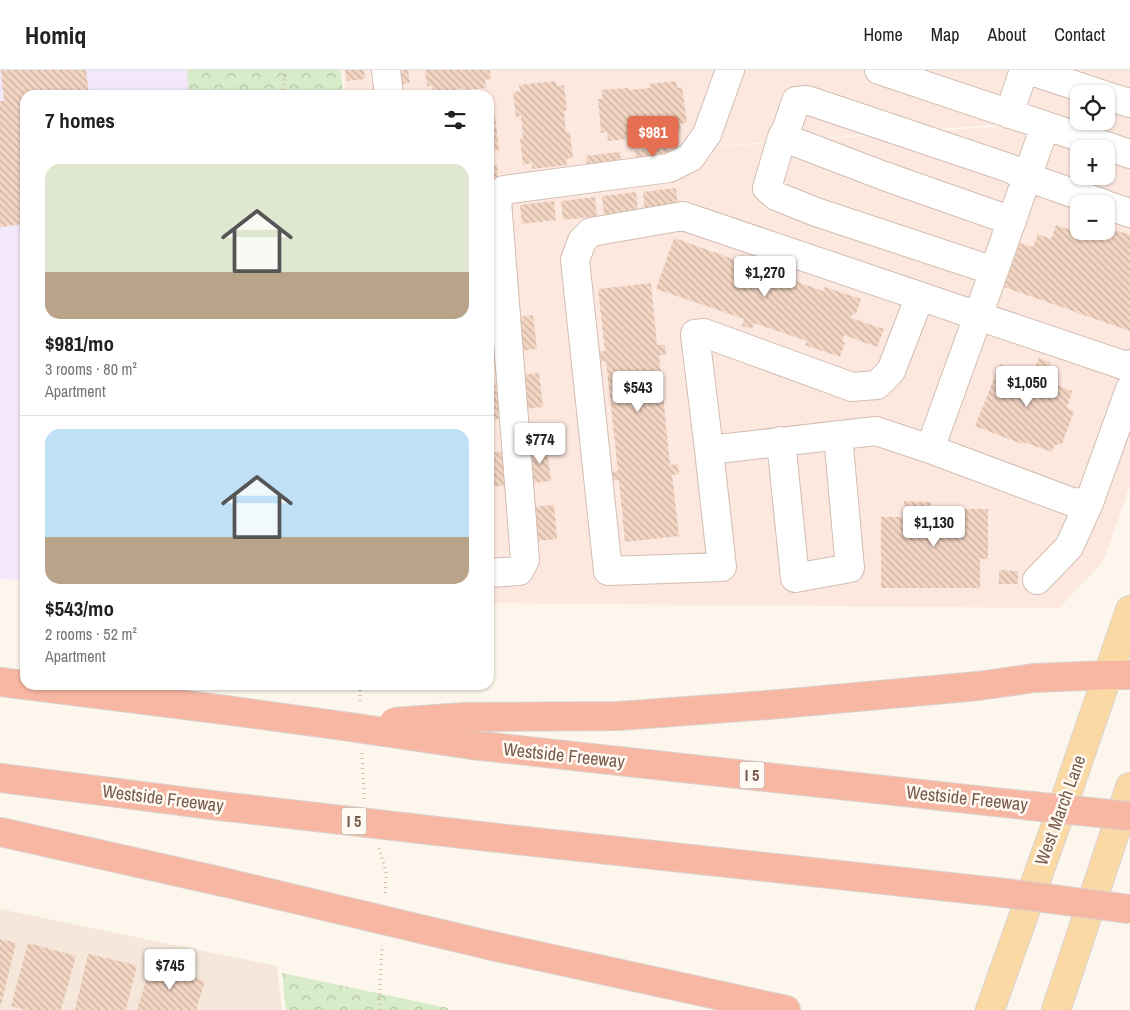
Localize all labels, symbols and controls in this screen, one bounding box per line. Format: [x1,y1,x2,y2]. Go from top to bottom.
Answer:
text: Homiq [25,19,86,51]
text: Home [863,22,903,47]
text: Map [931,22,960,47]
text: About [988,22,1026,47]
text: Contact [1054,22,1105,47]
map controls [1070,85,1115,240]
button: locate [1070,85,1115,130]
text: 7 homes [45,106,115,135]
icon: filters [441,106,469,134]
pin: $981 [623,116,683,158]
text: $981 [638,121,668,143]
button: + [1070,140,1115,185]
button: − [1070,195,1115,240]
icon: home [212,196,302,286]
pin: $1,270 [724,256,806,298]
text: $1,270 [745,261,785,283]
text: $981/mo [45,329,114,358]
text: 3 rooms · 80 m² [45,358,137,380]
pin: $1,050 [986,366,1068,408]
pin: $543 [608,370,668,413]
text: $1,050 [1007,371,1047,393]
text: $543 [623,376,653,398]
text: Apartment [45,380,106,402]
pin: $774 [510,422,570,465]
text: $774 [525,428,555,450]
icon: home [212,462,302,552]
pin: $1,130 [893,506,975,548]
text: $1,130 [914,511,954,533]
text: $543/mo [45,594,114,623]
text: 2 rooms · 52 m² [45,623,137,645]
text: Apartment [45,645,106,667]
street label: Westside Freeway [502,736,627,774]
street label: West March Lane [1029,751,1091,869]
road number: I 5 [740,762,764,788]
street label: Westside Freeway [101,778,226,818]
street label: Westside Freeway [905,779,1030,817]
road number: I 5 [342,808,366,834]
pin: $745 [140,948,200,991]
text: $745 [155,954,185,976]

